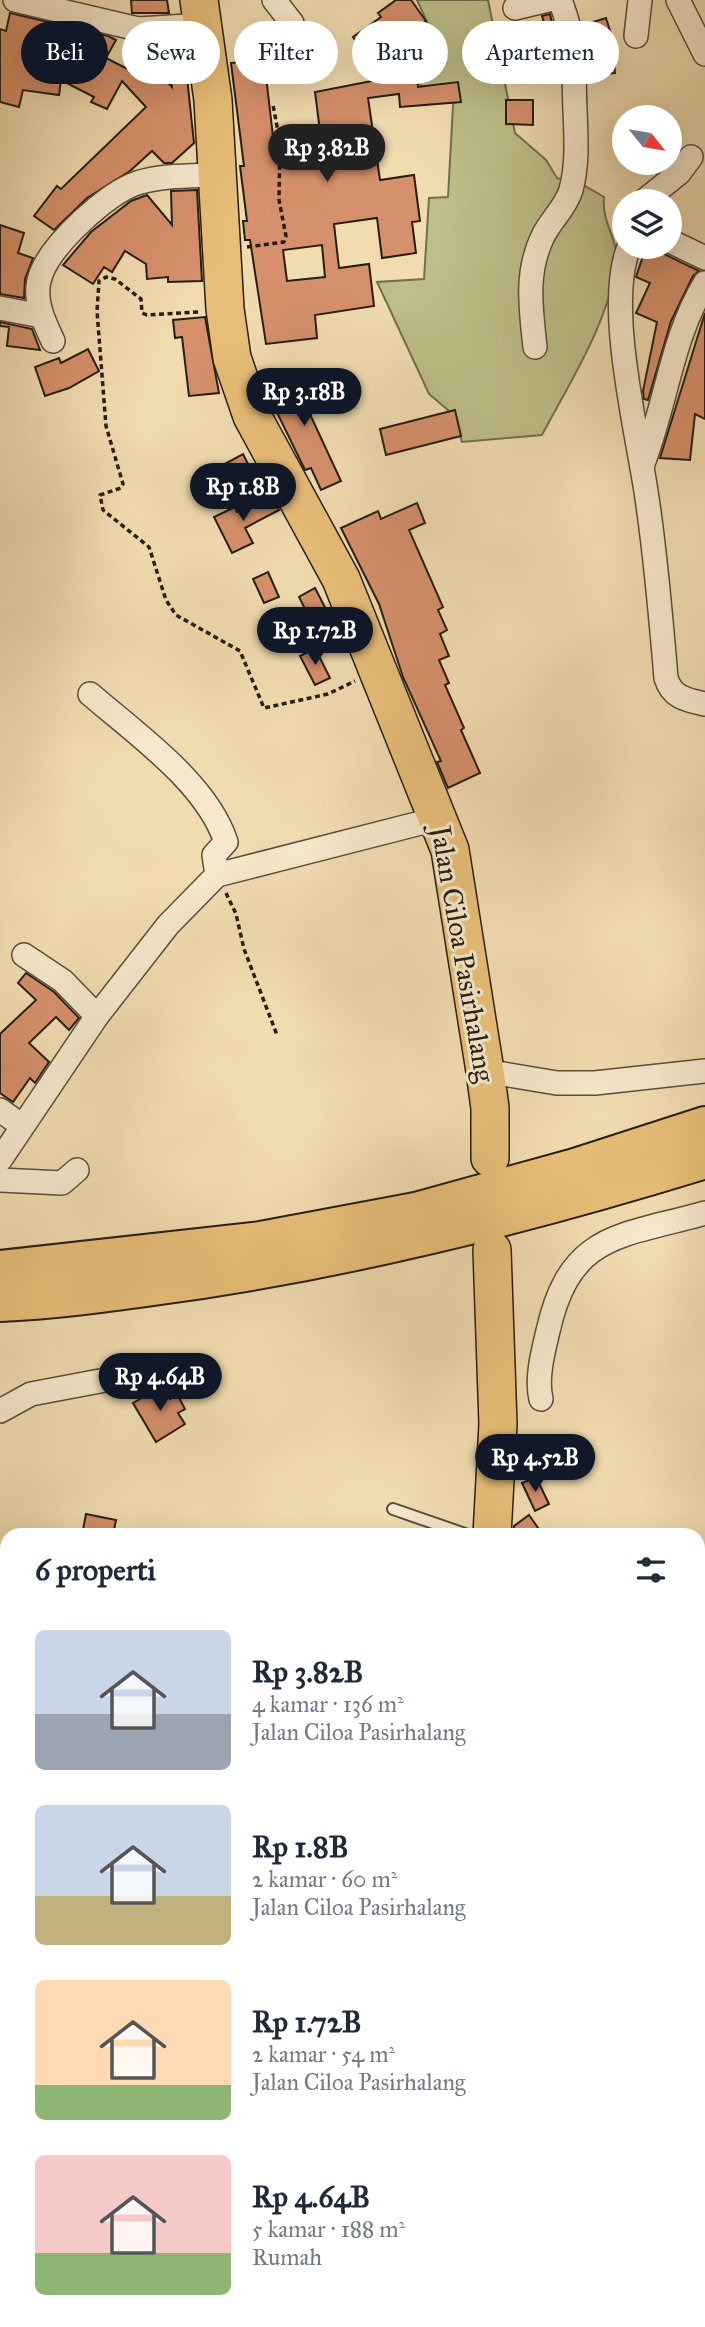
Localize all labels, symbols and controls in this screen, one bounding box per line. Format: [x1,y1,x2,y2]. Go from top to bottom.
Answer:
chip: Beli [21,21,108,84]
chip: Sewa [122,21,220,84]
chip: Filter [234,21,338,84]
chip: Baru [352,21,448,84]
chip: Apartemen [462,21,619,84]
north arrow [612,105,682,175]
map controls [612,105,682,259]
pin: Rp 3.82B [255,124,399,184]
text: Rp 3.82B [284,133,370,161]
button: layers [612,189,682,259]
pin: Rp 3.18B [232,368,376,428]
text: Rp 3.18B [262,377,346,405]
pin: Rp 1.8B [178,463,308,523]
text: Rp 1.8B [206,472,280,500]
pin: Rp 1.72B [243,608,387,667]
text: Rp 1.72B [273,616,357,644]
street label: Jalan Ciloa Pasirhalang [423,820,503,1086]
pin: Rp 4.64B [88,1354,232,1413]
text: Rp 4.64B [115,1362,205,1390]
pin: Rp 4.52B [463,1434,607,1494]
text: Rp 4.52B [491,1443,579,1471]
icon: filters [632,1551,670,1589]
text: 6 properti [35,1552,156,1588]
text: Rp 3.82B [252,1654,363,1690]
icon: home [91,1658,175,1742]
text: 4 kamar · 136 m² [252,1690,404,1718]
text: Jalan Ciloa Pasirhalang [252,1718,466,1746]
text: Rp 1.8B [252,1829,348,1865]
icon: home [91,1833,175,1917]
text: 2 kamar · 60 m² [252,1865,397,1893]
text: Jalan Ciloa Pasirhalang [252,1893,466,1921]
text: Rp 1.72B [252,2004,362,2040]
icon: home [91,2008,175,2092]
text: 2 kamar · 54 m² [252,2040,395,2068]
text: Jalan Ciloa Pasirhalang [252,2068,466,2096]
text: Rp 4.64B [252,2179,370,2215]
icon: home [91,2183,175,2267]
text: 5 kamar · 188 m² [252,2215,405,2243]
text: Rumah [252,2243,322,2271]

